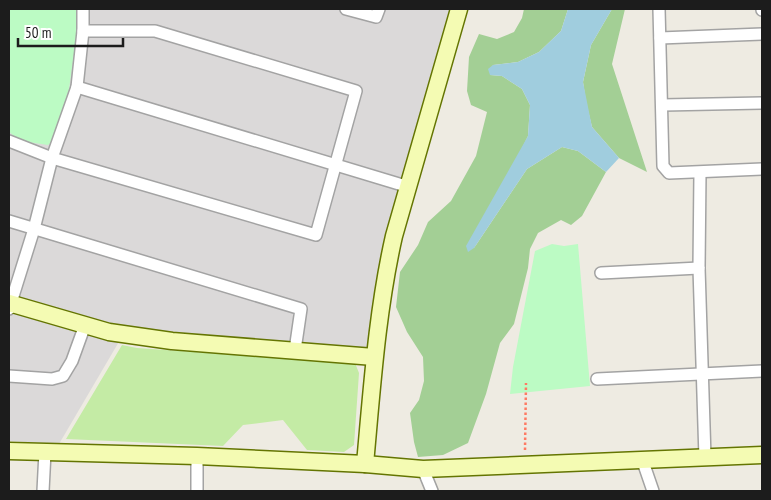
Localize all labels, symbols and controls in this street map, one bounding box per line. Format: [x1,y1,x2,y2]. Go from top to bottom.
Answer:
scale bar [18,15,122,47]
text: 50 m [25,23,51,42]

